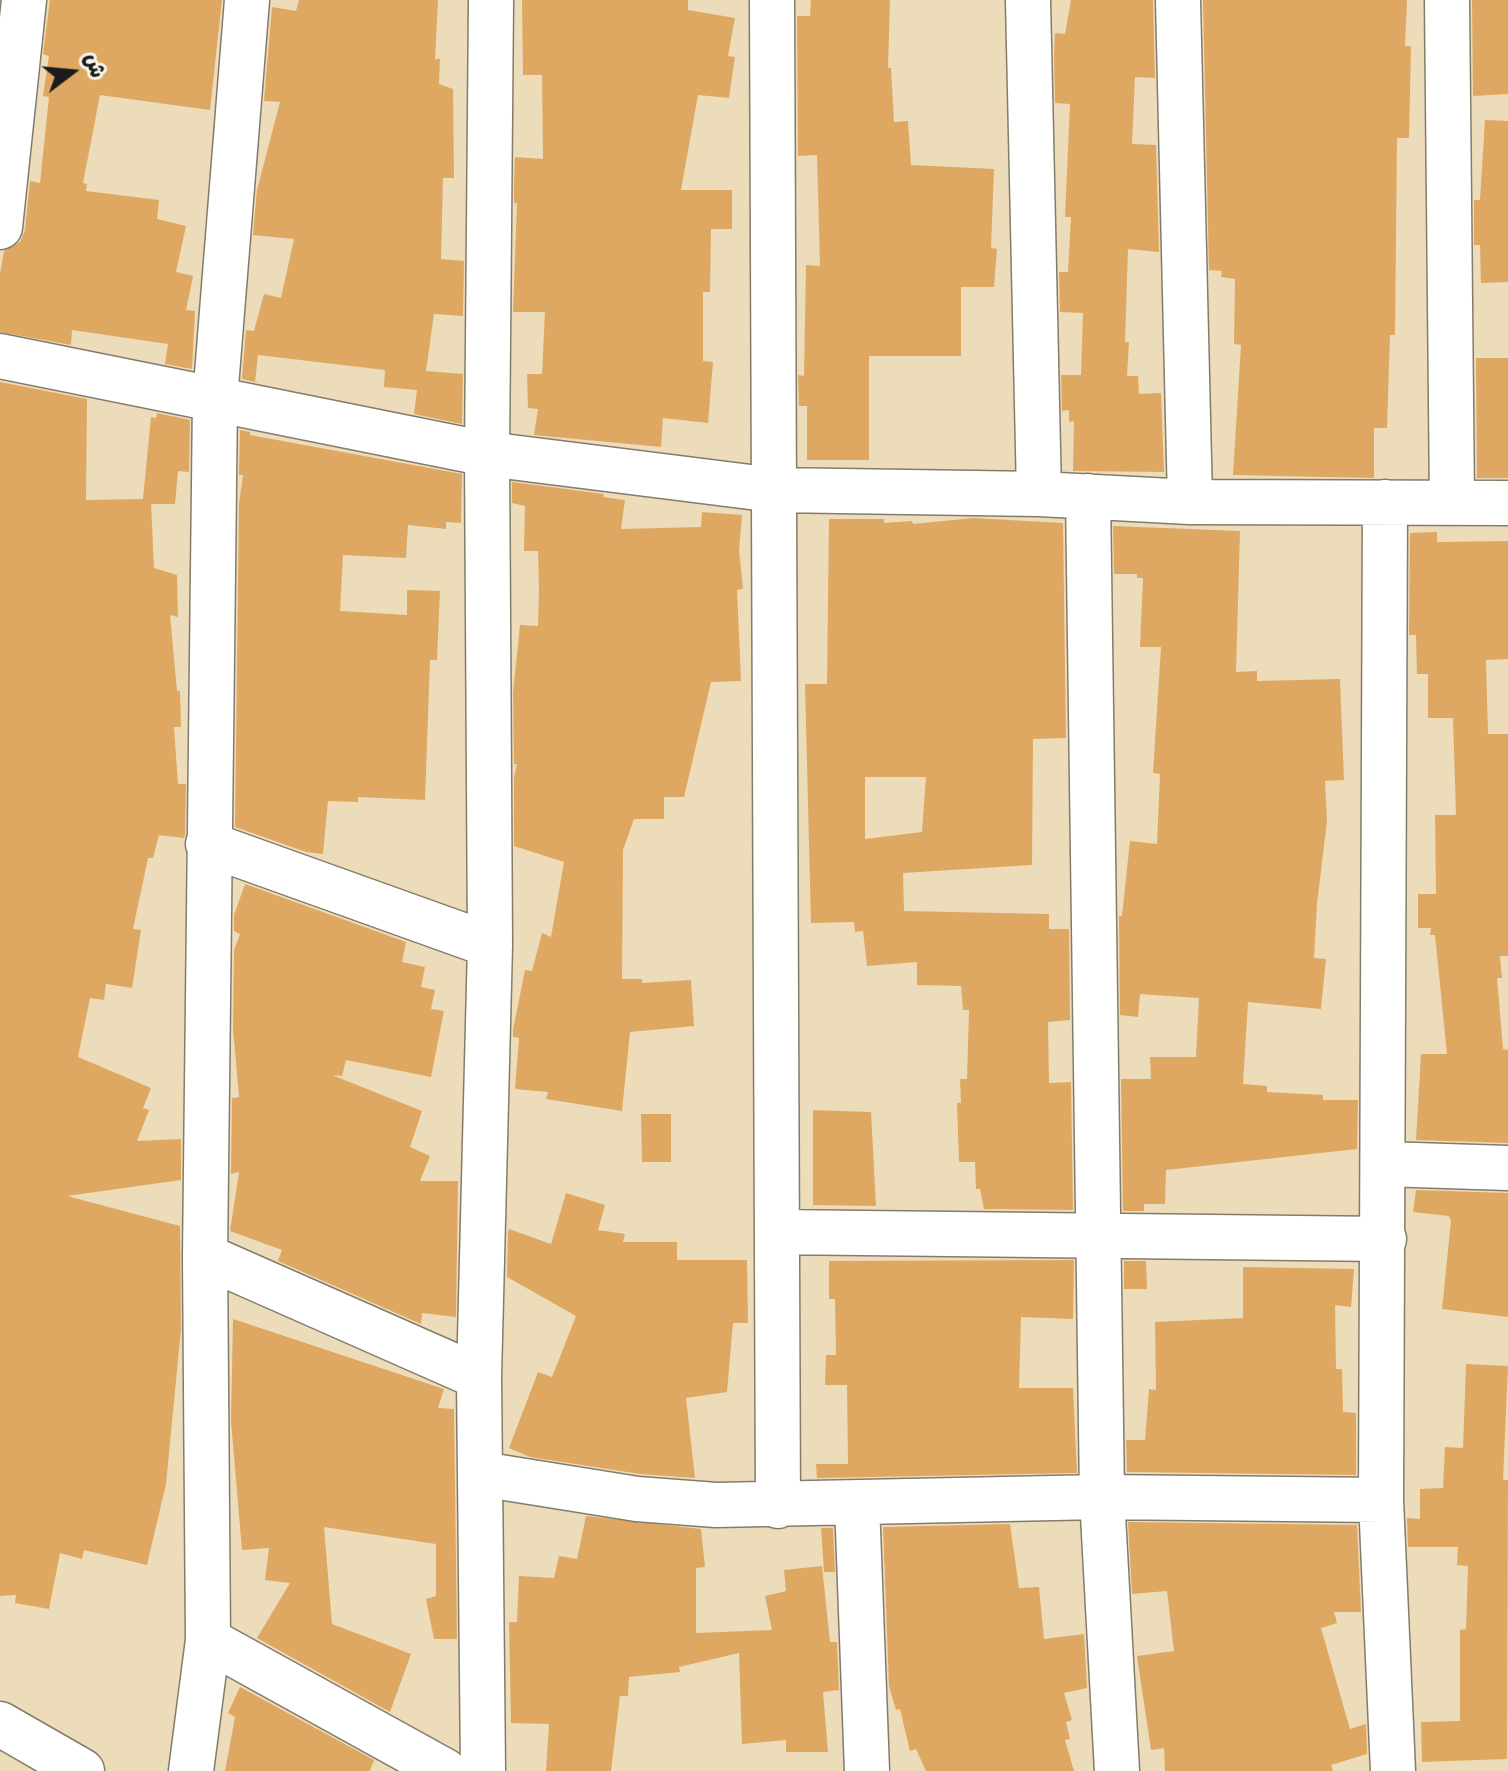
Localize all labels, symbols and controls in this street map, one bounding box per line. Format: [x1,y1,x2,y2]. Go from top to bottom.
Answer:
north arrow [32,32,112,112]
text: ش [73,48,118,82]

